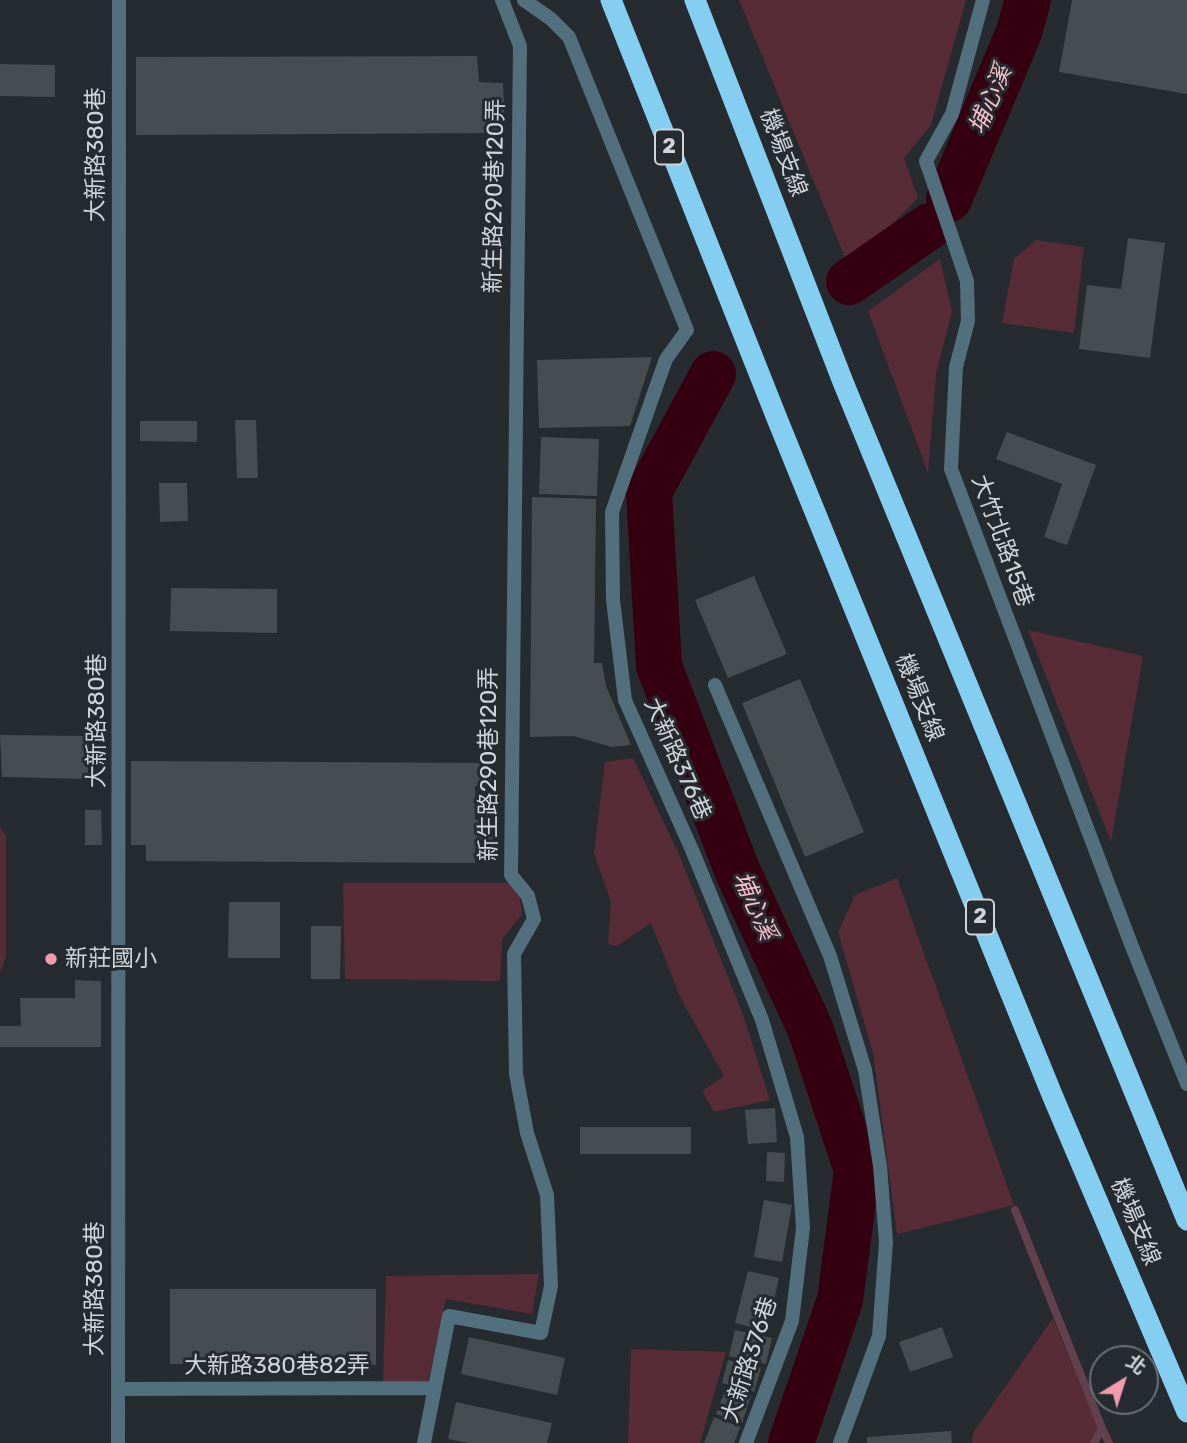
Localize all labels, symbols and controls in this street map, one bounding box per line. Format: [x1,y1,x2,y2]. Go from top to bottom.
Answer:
water label: 埔心溪 [964,61,1018,139]
street label: 大新路380巷 [82,87,110,223]
street label: 新生路290巷120弄 [480,98,510,294]
street label: 機場支線 [754,105,812,201]
road number: 2 [655,130,683,164]
street label: 大竹北路15巷 [965,471,1039,611]
street label: 機場支線 [889,650,949,746]
street label: 大新路380巷 [83,653,111,789]
street label: 新生路290巷120弄 [475,667,503,861]
street label: 大新路376巷 [638,694,716,824]
water label: 埔心溪 [726,867,782,945]
road number: 2 [966,900,994,934]
place label: 新莊國小 [65,945,157,973]
marker: 新莊國小 [43,951,59,967]
street label: 機場支線 [1104,1174,1166,1270]
street label: 大新路380巷 [81,1221,109,1357]
street label: 大新路376巷 [717,1294,783,1426]
north arrow [1089,1345,1159,1415]
text: 北 [1121,1350,1151,1380]
street label: 大新路380巷82弄 [184,1352,370,1380]

